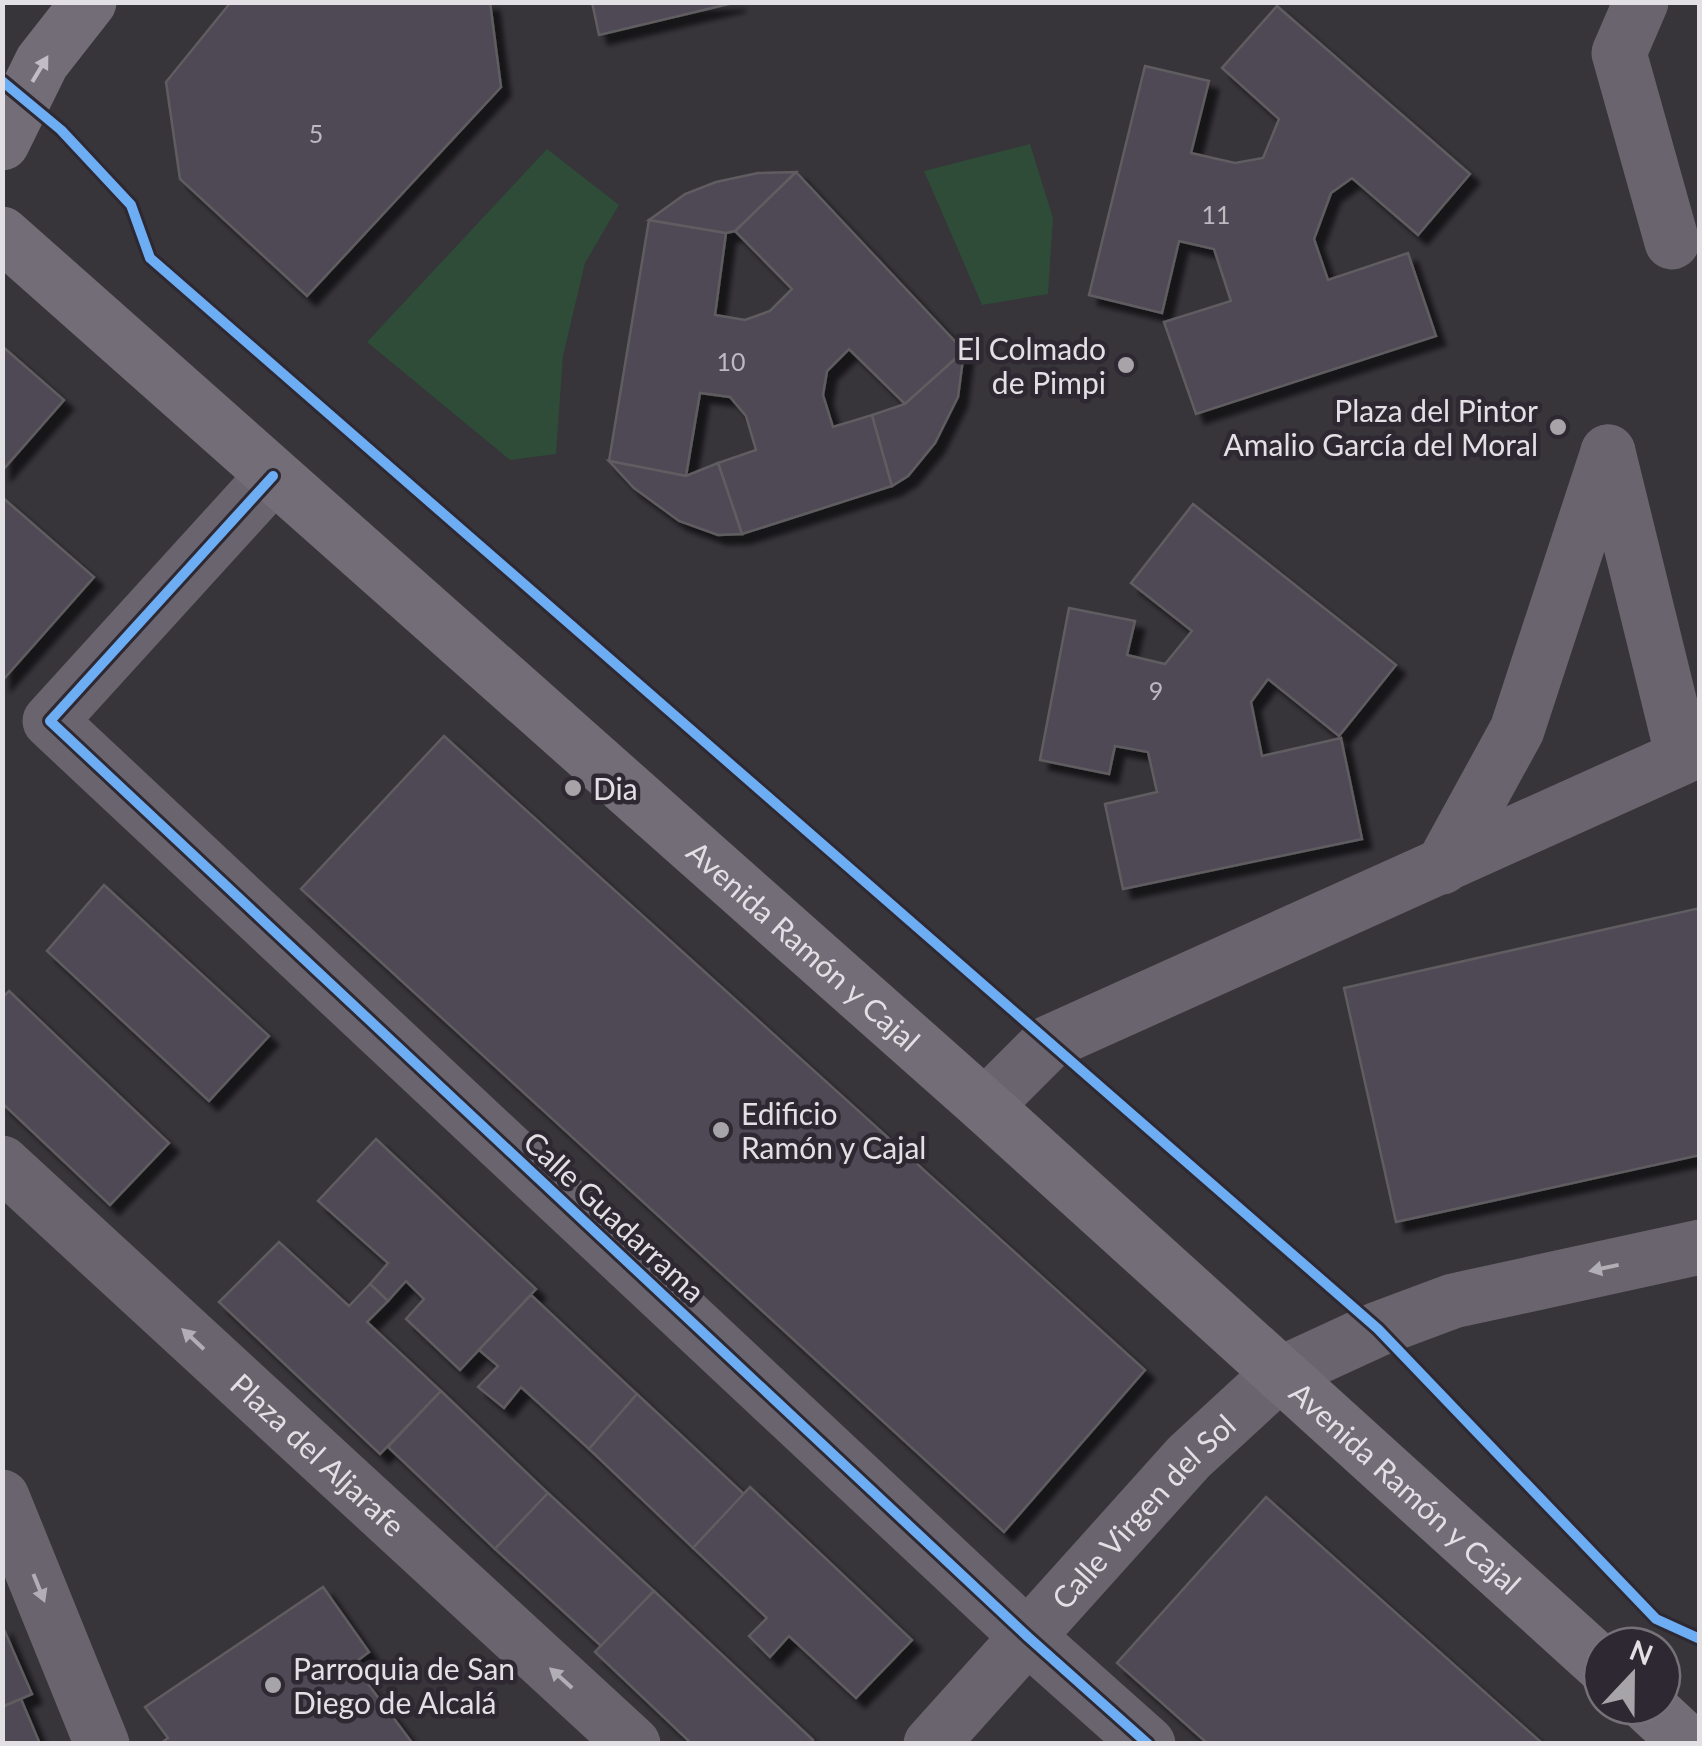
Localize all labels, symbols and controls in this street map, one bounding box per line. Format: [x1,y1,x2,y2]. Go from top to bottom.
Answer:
one-way arrow [31,55,48,83]
house number: 5 [309,118,323,148]
house number: 11 [1201,199,1231,229]
place label: El Colmado de Pimpi [957,330,1106,400]
house number: 10 [716,346,746,376]
marker: El Colmado de Pimpi [1115,354,1137,376]
place label: Plaza del Pintor Amalio García del Moral [1224,392,1538,462]
marker: Plaza del Pintor Amalio García del Moral [1547,416,1569,438]
house number: 9 [1149,675,1163,705]
place label: Dia [593,770,638,806]
marker: Dia [562,777,584,799]
street label: Avenida Ramón y Cajal [680,833,928,1058]
place label: Edificio Ramón y Cajal [741,1095,926,1165]
marker: Edificio Ramón y Cajal [710,1119,732,1141]
street label: Calle Guadarrama [517,1123,713,1309]
one-way arrow [1588,1261,1619,1276]
one-way arrow [181,1328,205,1351]
street label: Plaza del Aljarafe [224,1365,413,1543]
street label: Avenida Ramón y Cajal [1283,1374,1529,1601]
street label: Calle Virgen del Sol [1044,1406,1242,1616]
one-way arrow [31,1573,47,1603]
north arrow [1582,1626,1682,1726]
text: N [1625,1632,1658,1672]
place label: Parroquia de San Diego de Alcalá [293,1650,515,1720]
one-way arrow [549,1667,573,1690]
marker: Parroquia de San Diego de Alcalá [262,1674,284,1696]

